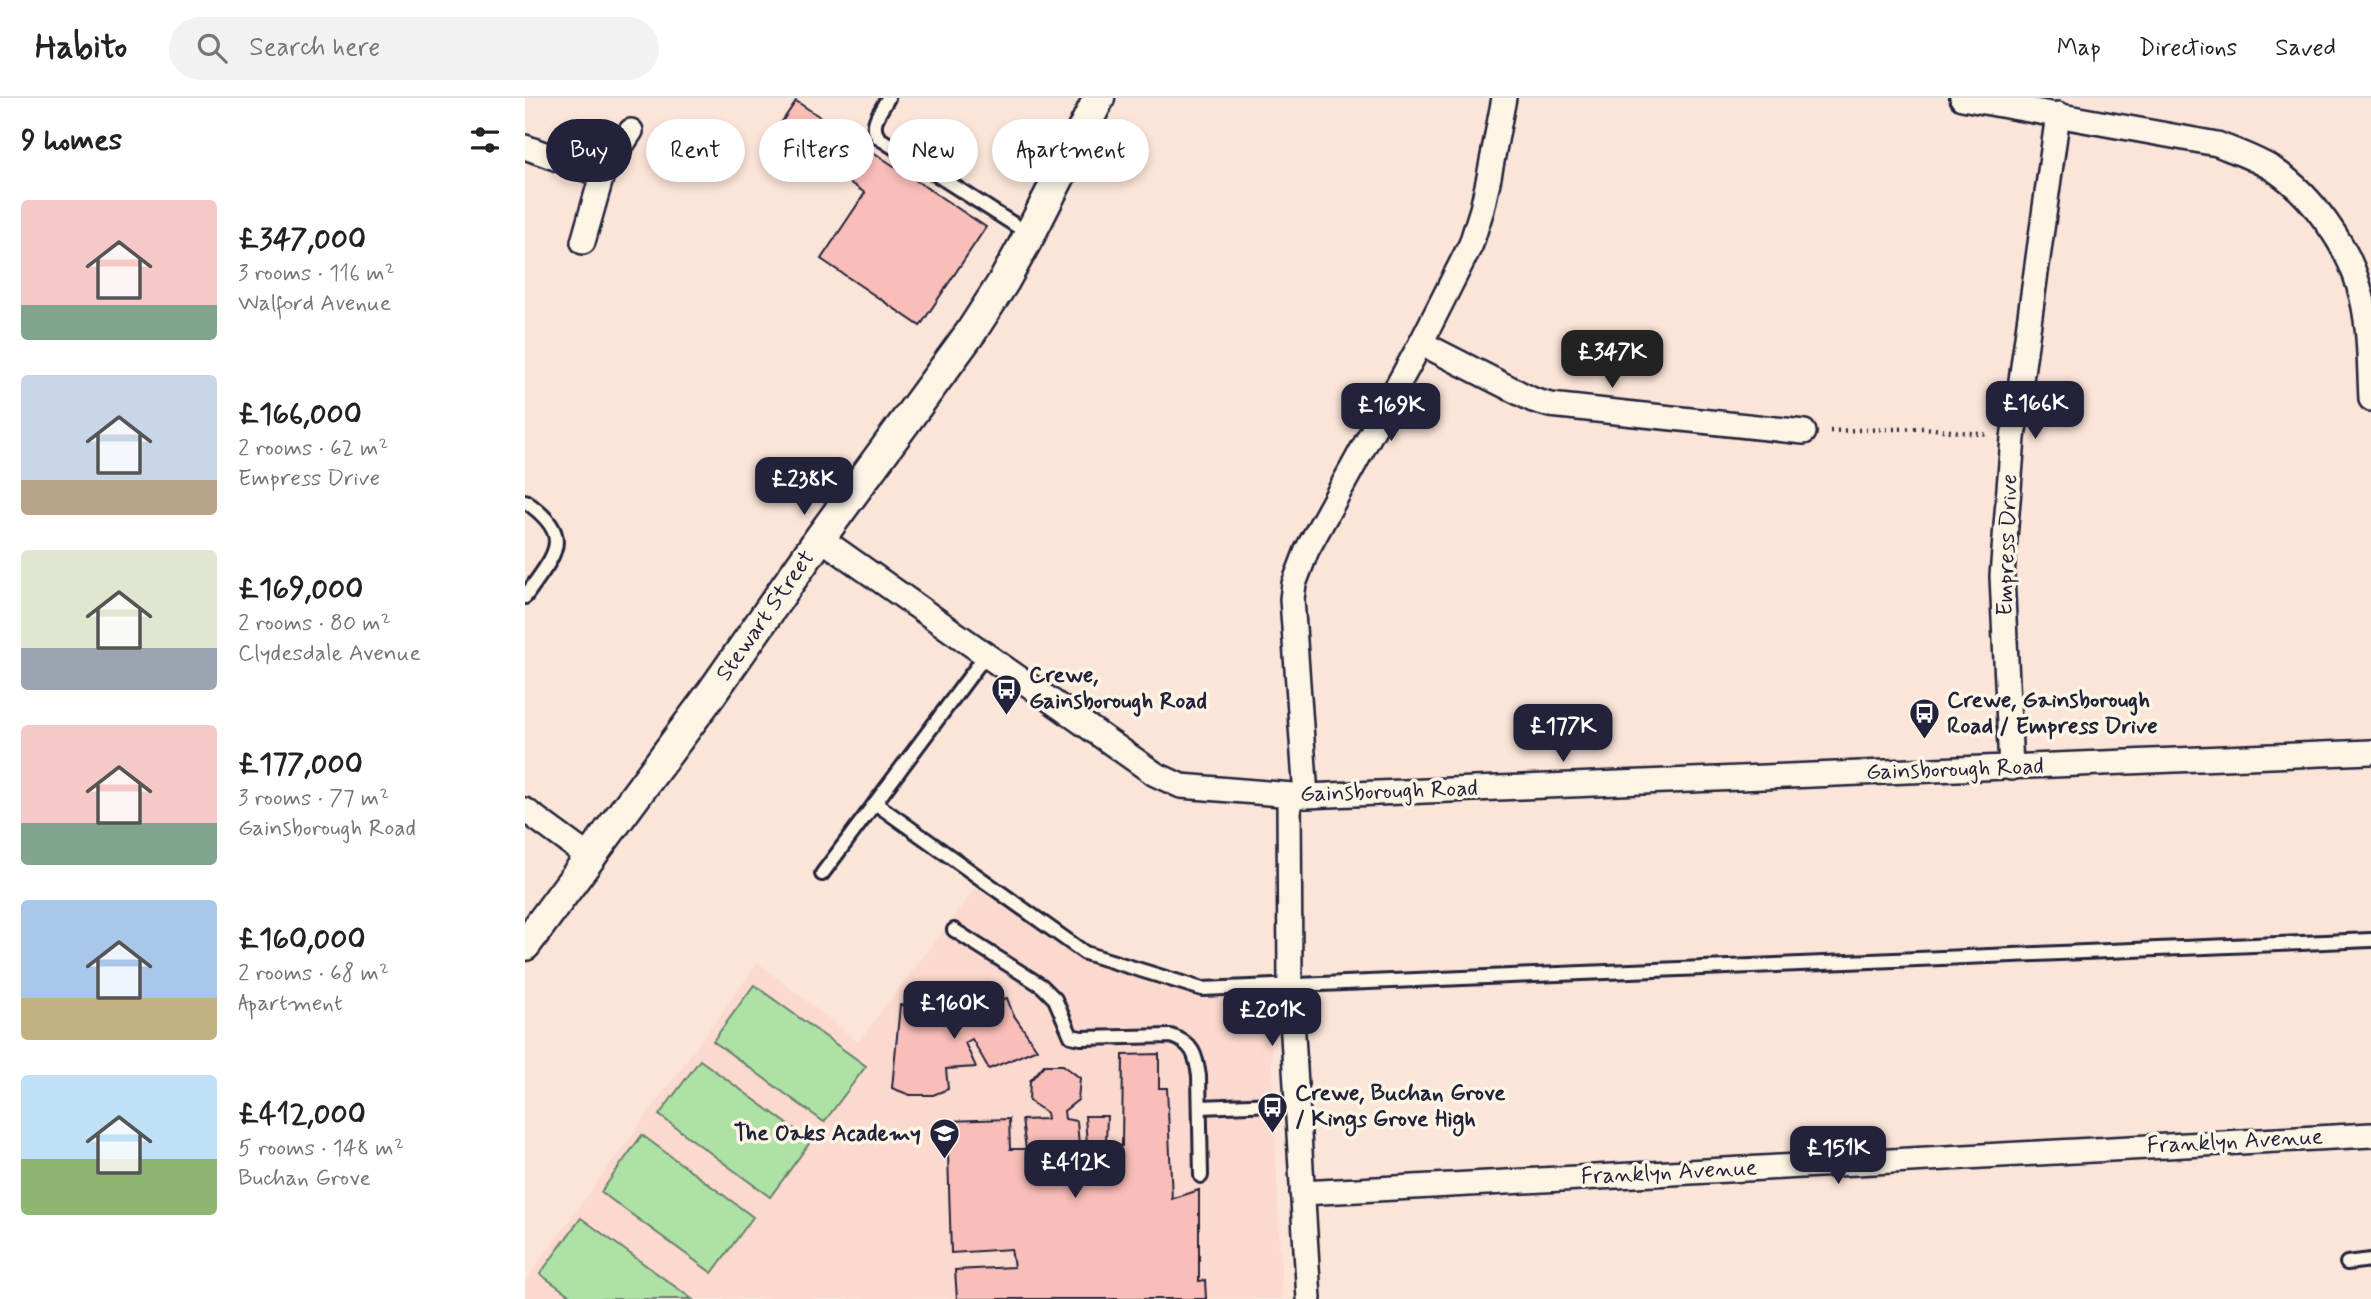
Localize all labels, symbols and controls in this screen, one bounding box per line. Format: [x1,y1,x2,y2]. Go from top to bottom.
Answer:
search box [169,17,659,80]
text: Habito [35,26,127,70]
icon: search [193,29,231,67]
text: Search here [249,31,380,65]
text: Map [2057,33,2101,64]
text: Directions [2139,33,2237,64]
text: Saved [2275,33,2336,64]
chip: Buy [546,119,632,182]
chip: Rent [646,119,745,182]
chip: Filters [759,119,874,182]
chip: New [888,119,978,182]
chip: Apartment [992,119,1149,182]
text: 9 homes [21,121,122,160]
icon: filters [466,121,504,159]
text: £347,000 [238,220,366,259]
icon: home [77,228,161,312]
text: 3 rooms · 116 m² [238,259,395,289]
text: Walford Avenue [238,289,391,319]
pin: £347K [1563,330,1661,390]
text: £347K [1577,338,1647,368]
pin: £166K [1986,382,2084,441]
pin: £169K [1342,384,1440,443]
text: £166K [2002,389,2068,419]
text: £169K [1357,391,1425,421]
text: £166,000 [238,395,362,434]
icon: home [77,403,161,487]
text: 2 rooms · 62 m² [238,434,389,464]
pin: £238K [755,458,853,517]
text: Empress Drive [238,464,380,494]
text: £238K [771,465,837,495]
street label: Empress Drive [1991,473,2025,617]
street label: Stewart Street [710,544,822,688]
text: £169,000 [238,570,363,609]
icon: home [77,578,161,662]
text: 2 rooms · 80 m² [238,609,391,639]
text: Clydesdale Avenue [238,639,421,669]
place label: Crewe, Gainsborough Road [1029,661,1207,717]
bus stop icon: Crewe, Gainsborough Road [989,672,1023,716]
place label: Crewe, Gainsborough Road / Empress Drive [1947,686,2158,742]
bus stop icon: Crewe, Gainsborough Road / Empress Drive [1907,697,1941,741]
pin: £177K [1514,704,1612,764]
text: £177K [1529,712,1597,742]
text: £177,000 [238,745,363,784]
street label: Gainsborough Road [1866,752,2044,788]
icon: home [77,753,161,837]
street label: Gainsborough Road [1300,774,1478,810]
text: 3 rooms · 77 m² [238,784,389,814]
text: Gainsborough Road [238,814,416,844]
text: £160,000 [238,920,366,959]
icon: home [77,928,161,1012]
text: 2 rooms · 68 m² [238,959,389,989]
pin: £160K [905,982,1003,1041]
pin: £201K [1223,988,1321,1048]
text: Apartment [238,989,343,1019]
text: £160K [919,989,989,1019]
text: £201K [1239,996,1305,1026]
place label: Crewe, Buchan Grove / Kings Grove High [1295,1079,1506,1137]
bus stop icon: Crewe, Buchan Grove / Kings Grove High [1255,1090,1289,1134]
text: £412,000 [238,1095,366,1134]
icon: home [77,1103,161,1187]
school or university icon: The Oaks Academy [927,1117,961,1161]
place label: The Oaks Academy [734,1119,921,1149]
street label: Franklyn Avenue [2146,1122,2324,1162]
pin: £151K [1789,1126,1887,1186]
text: 5 rooms · 148 m² [238,1134,404,1164]
text: £151K [1806,1134,1870,1164]
pin: £412K [1026,1140,1124,1200]
text: £412K [1040,1148,1110,1178]
street label: Franklyn Avenue [1580,1153,1758,1193]
text: Buchan Grove [238,1164,371,1194]

